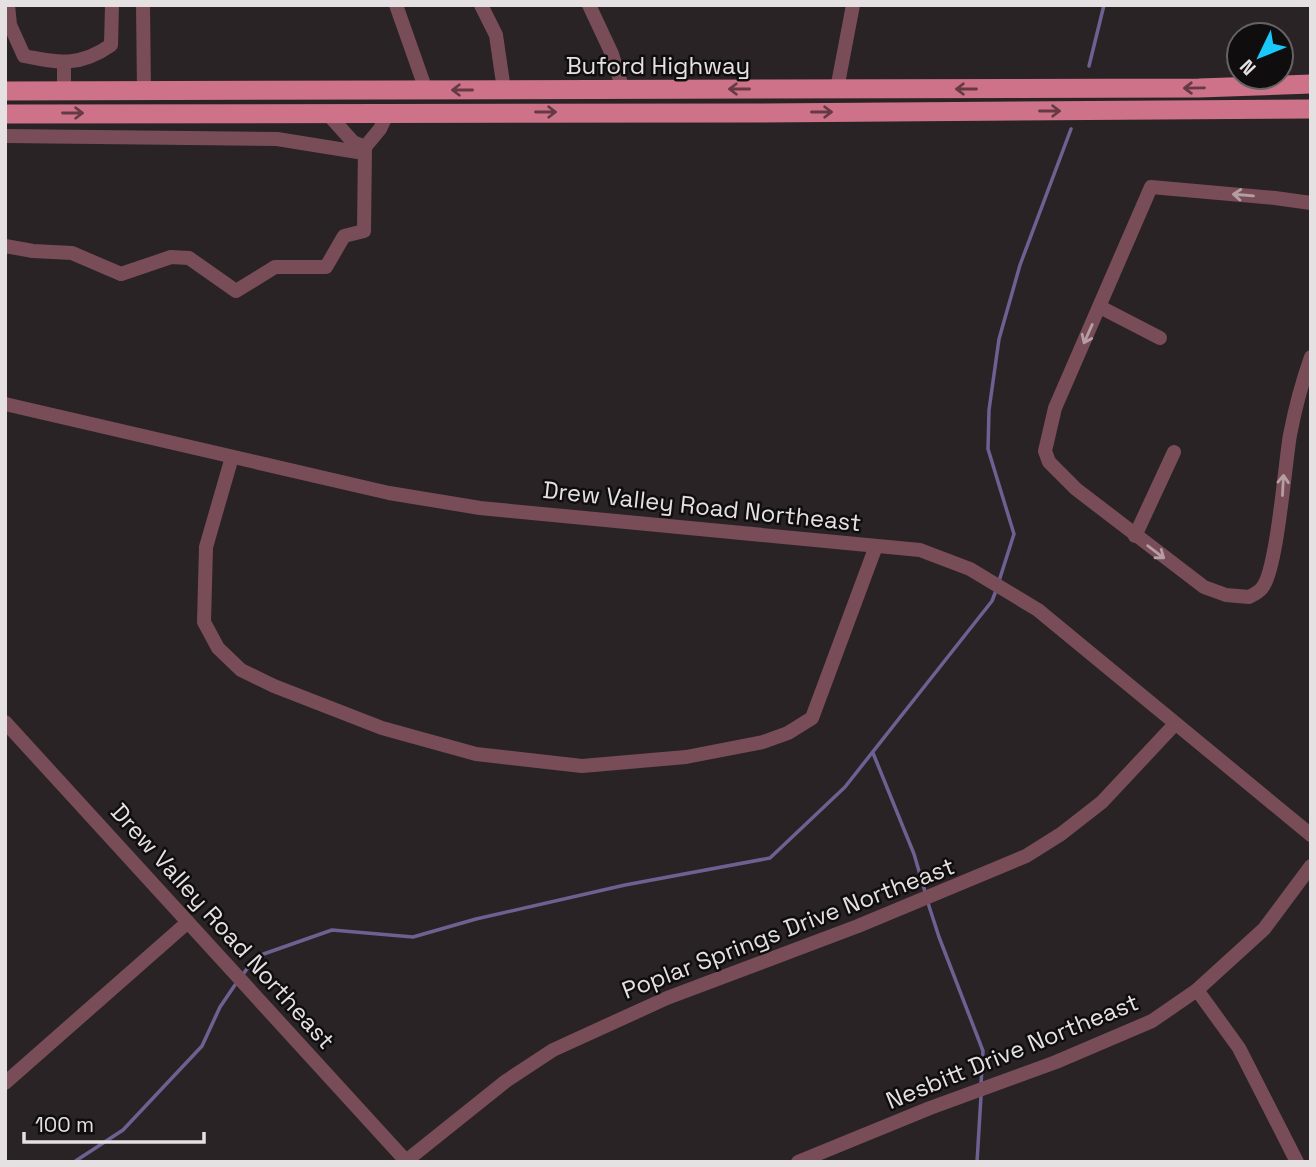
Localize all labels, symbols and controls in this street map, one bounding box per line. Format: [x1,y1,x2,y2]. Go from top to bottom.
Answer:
north arrow [1225,21,1295,91]
street label: Buford Highway [566,50,750,81]
text: N [1234,54,1261,80]
one-way arrow [1182,81,1205,95]
one-way arrow [727,82,750,96]
one-way arrow [955,82,978,96]
one-way arrow [451,83,474,97]
one-way arrow [1038,104,1061,118]
one-way arrow [62,106,85,120]
one-way arrow [534,106,557,119]
one-way arrow [811,106,834,119]
one-way arrow [1232,188,1255,201]
one-way arrow [1081,323,1094,345]
street label: Drew Valley Road Northeast [541,474,863,538]
one-way arrow [1277,474,1290,497]
one-way arrow [1146,544,1165,559]
street label: Drew Valley Road Northeast [104,797,342,1055]
street label: Poplar Springs Drive Northeast [617,850,959,1006]
street label: Nesbitt Drive Northeast [881,986,1143,1116]
scale bar [24,1100,205,1144]
text: 100 m [35,1111,94,1138]

